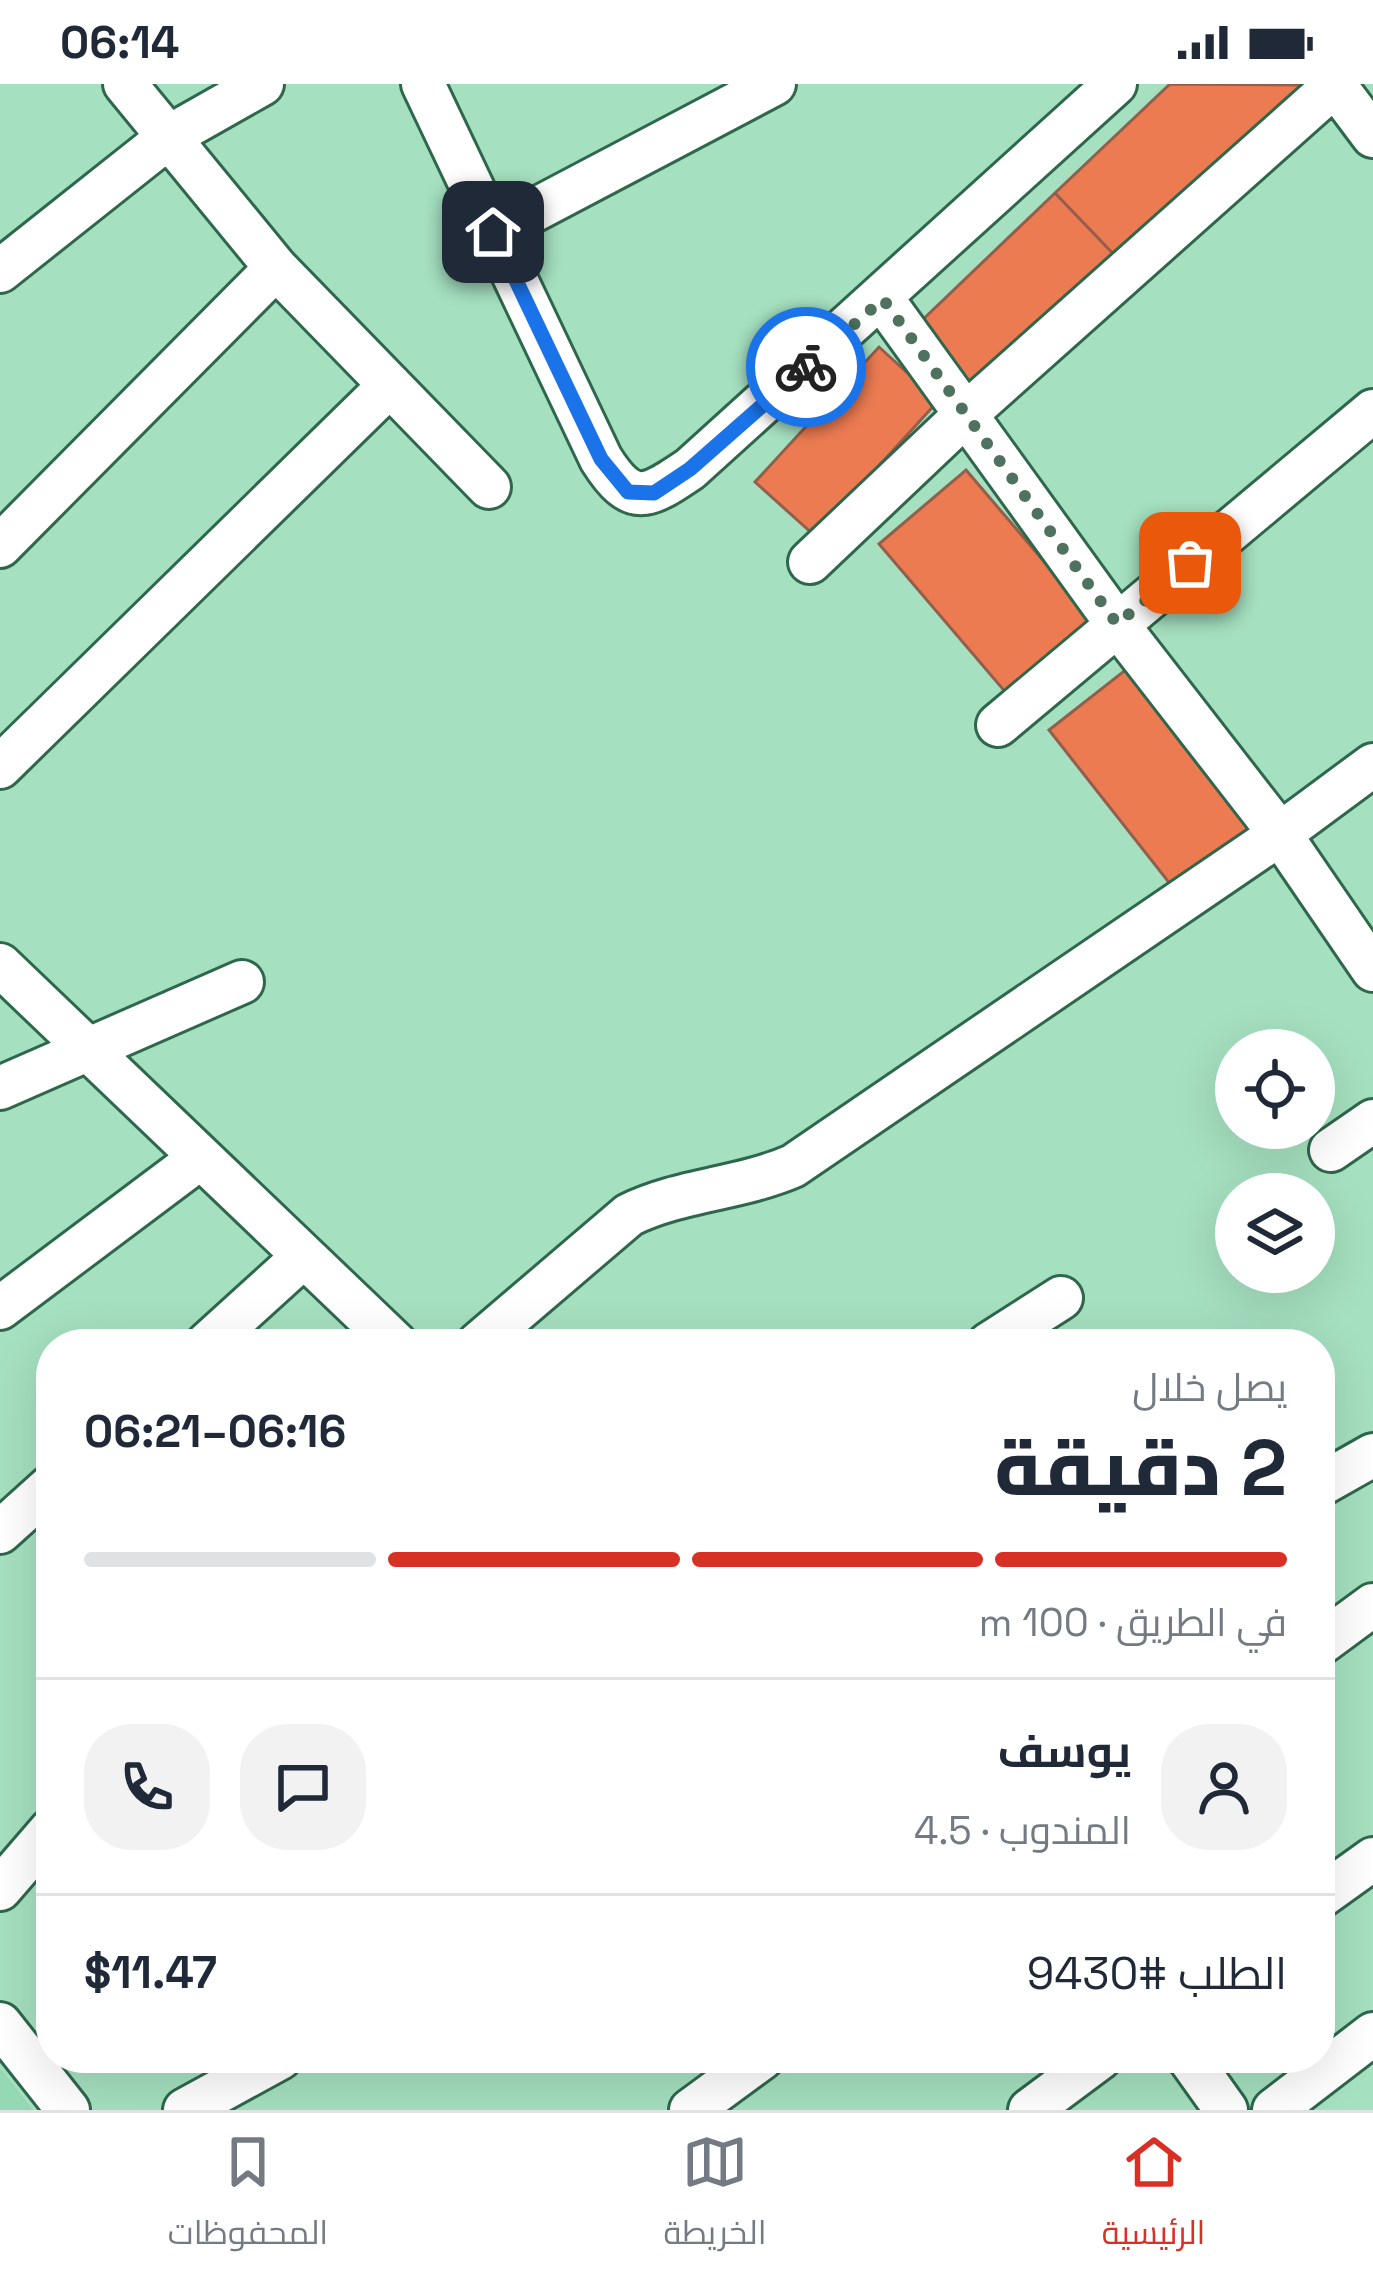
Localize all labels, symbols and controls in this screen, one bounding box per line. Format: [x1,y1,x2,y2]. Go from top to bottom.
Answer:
text: 06:14 [60,14,179,71]
pin [442,181,544,283]
icon: home [460,199,526,265]
courier [746,307,866,427]
icon: bike [773,334,839,400]
pin [1139,512,1241,614]
icon: bag [1157,530,1223,596]
map controls [1215,1029,1335,1293]
button: locate [1215,1029,1335,1149]
button: layers [1215,1173,1335,1293]
text: يصل خلال [1132,1363,1287,1412]
text: 06:16–06:21 [84,1403,346,1460]
text: 2 دقيقة [994,1418,1287,1518]
text: في الطريق · 100 m [979,1598,1287,1647]
text: يوسف [997,1723,1131,1780]
button: phone [84,1724,210,1850]
button: chat [240,1724,366,1850]
button: person [1161,1724,1287,1850]
text: المندوب · 4.5 [914,1806,1131,1855]
text: $11.47 [84,1944,217,2001]
text: الطلب #9430 [1027,1945,1287,2002]
tab: المحفوظات [168,2129,328,2263]
tab: الخريطة [664,2129,767,2263]
tab: الرئيسية [1102,2129,1205,2263]

